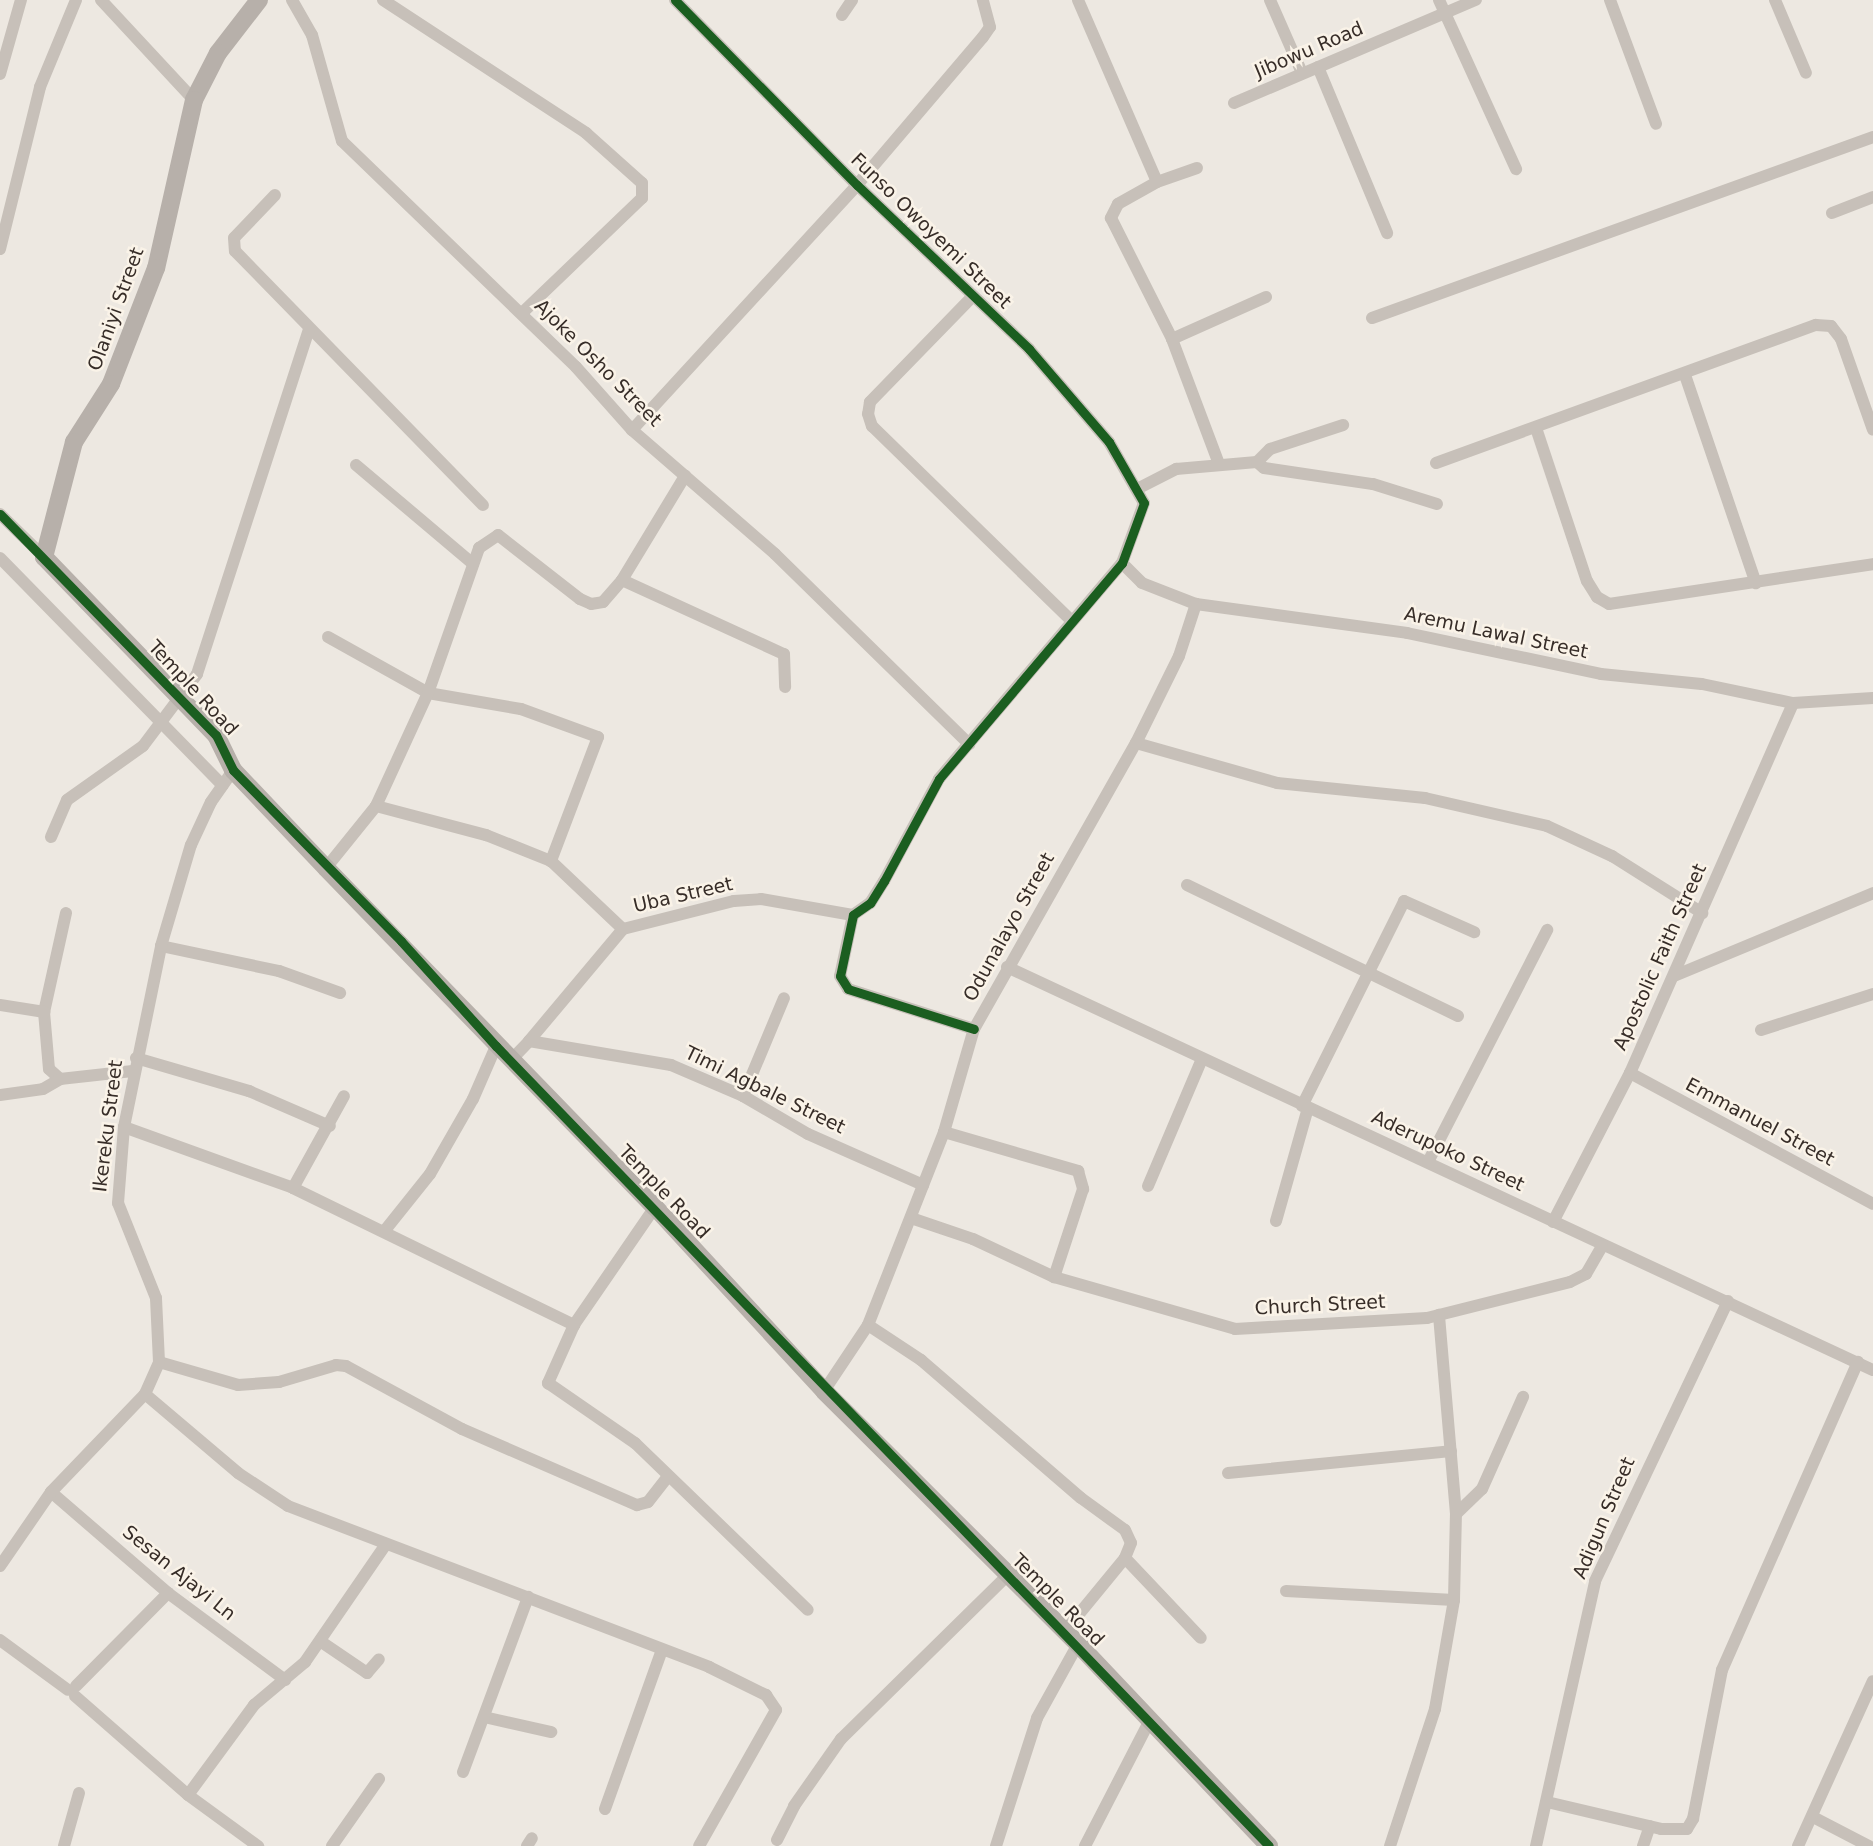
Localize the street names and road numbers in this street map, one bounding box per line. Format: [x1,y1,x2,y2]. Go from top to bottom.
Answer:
street label: Jibowu Road [1251,17,1367,83]
street label: Funso Owoyemi Street [846,148,1016,314]
street label: Olaniyi Street [83,244,149,374]
street label: Ajoke Osho Street [530,295,666,431]
street label: Aremu Lawal Street [1402,602,1590,664]
street label: Temple Road [143,636,243,740]
street label: Odunalayo Street [959,849,1059,1005]
street label: Apostolic Faith Street [1608,860,1712,1054]
street label: Uba Street [631,872,735,918]
street label: Timi Agbale Street [681,1041,849,1139]
street label: Ikereku Street [89,1059,127,1193]
street label: Emmanuel Street [1682,1073,1838,1171]
street label: Aderupoko Street [1368,1106,1528,1196]
street label: Temple Road [614,1140,714,1244]
street label: Church Street [1254,1290,1386,1320]
street label: Adigun Street [1568,1454,1640,1582]
street label: Sesan Ajayi Ln [118,1521,240,1625]
street label: Temple Road [1007,1549,1109,1651]

